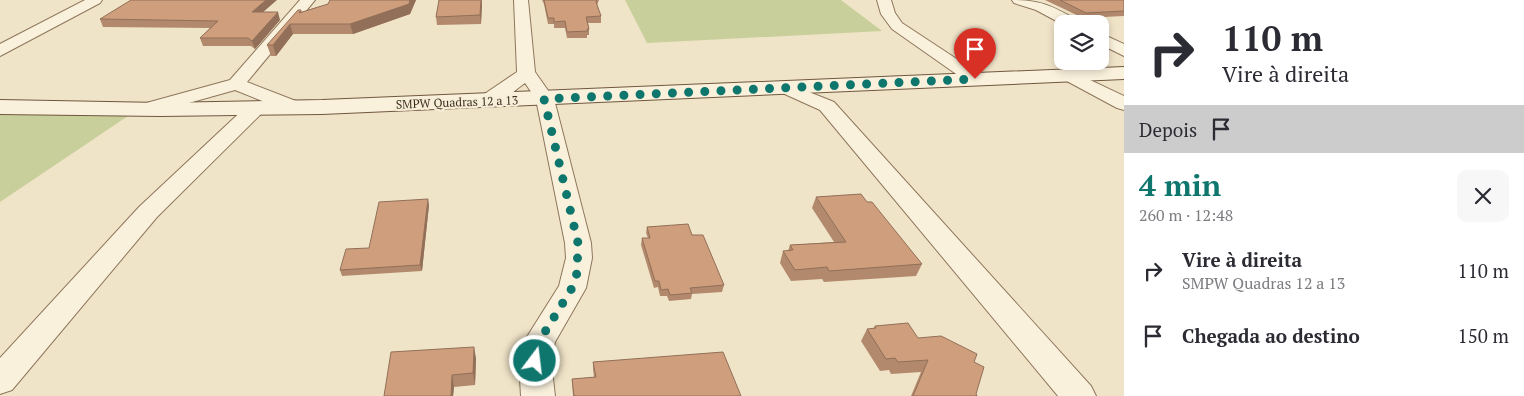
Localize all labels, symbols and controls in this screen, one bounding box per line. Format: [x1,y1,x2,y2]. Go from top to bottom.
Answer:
map controls [1054,15,1109,70]
button: layers [1054,15,1109,70]
text: 110 m [1222,15,1323,61]
icon: right [1139,20,1204,85]
pin [954,28,996,79]
icon: arrive [961,35,989,63]
text: Vire à direita [1222,59,1349,88]
street label: SMPW Quadras 12 a 13 [396,92,518,112]
icon: arrive [1207,115,1235,143]
text: Depois [1139,117,1197,142]
text: 4 min [1139,165,1221,205]
button: close [1457,170,1509,222]
text: 260 m · 12:48 [1139,204,1233,226]
text: Vire à direita [1182,247,1302,272]
icon: right [1139,257,1167,285]
text: 110 m [1458,258,1509,283]
text: SMPW Quadras 12 a 13 [1182,272,1345,294]
icon: arrive [1139,322,1167,350]
text: Chegada ao destino [1182,323,1360,348]
text: 150 m [1458,323,1509,348]
position arrow [508,334,560,386]

